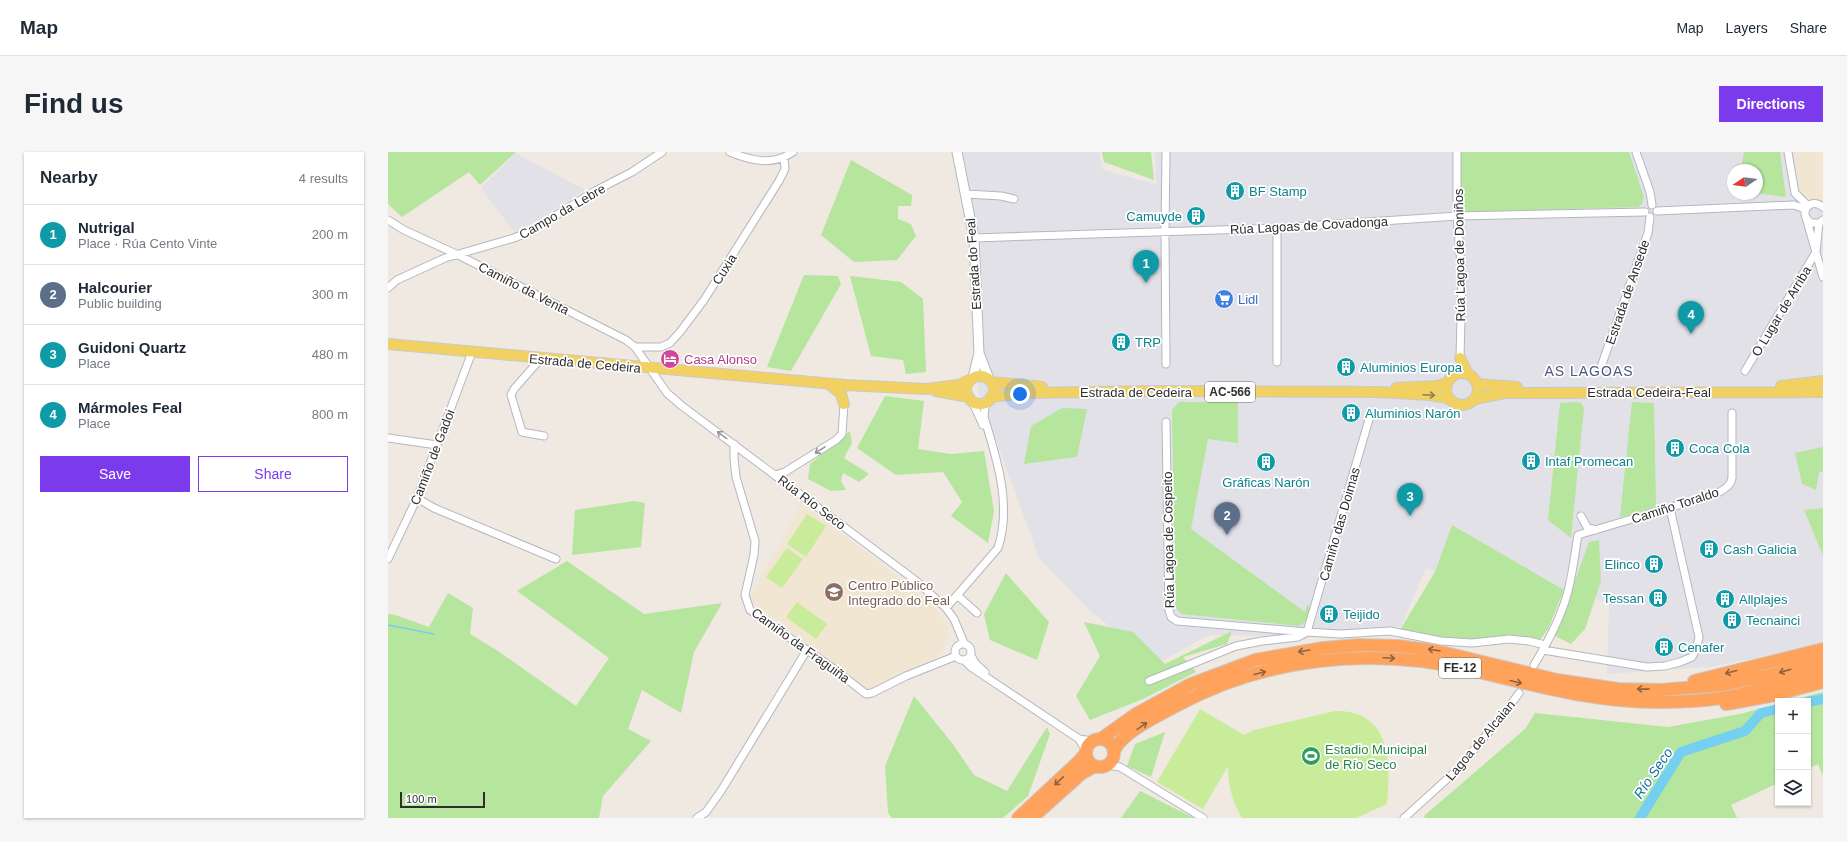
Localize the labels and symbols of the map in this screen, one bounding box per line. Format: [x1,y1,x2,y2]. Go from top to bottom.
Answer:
north arrow [1727,164,1763,200]
building icon: BF Stamp [1224,180,1246,202]
street label: Campo da Lebre [517,181,608,242]
place label: BF Stamp [1249,184,1307,199]
street label: Rúa Lagoa de Doniños [1451,188,1468,322]
building icon: Camuyde [1185,205,1207,227]
place label: Camuyde [1126,209,1182,224]
street label: Rúa Lagoas de Covadonga [1230,214,1389,237]
street label: Estrada do Feal [963,218,984,310]
street label: Estrada de Ansede [1602,238,1652,347]
pin: 1 [1133,250,1159,283]
street label: Cuxia [709,251,740,287]
street label: Camiño da Venta [476,259,572,318]
street label: O Lugar de Arriba [1749,263,1815,359]
supermarket icon: Lidl [1213,288,1235,310]
place label: Lidl [1238,292,1258,307]
pin: 4 [1678,301,1704,334]
building icon: TRP [1110,331,1132,353]
place label: TRP [1135,335,1161,350]
hotel icon: Casa Alonso [659,348,681,370]
street label: Estrada de Cedeira [529,351,642,376]
place label: Casa Alonso [684,352,757,367]
building icon: Aluminios Europa [1335,356,1357,378]
place label: Aluminios Europa [1360,360,1463,375]
district label: AS LAGOAS [1544,363,1634,379]
road number: AC-566 [1205,382,1255,402]
your location [1010,384,1030,404]
street label: Estrada de Cedeira [1080,385,1193,400]
street label: Estrada Cedeira-Feal [1587,385,1711,400]
one-way arrow [1422,392,1435,399]
building icon: Aluminios Narón [1340,402,1362,424]
place label: Aluminios Narón [1365,406,1460,421]
street label: Camiño de Gadoi [407,407,458,507]
one-way arrow [717,431,728,439]
building icon: Coca Cola [1664,437,1686,459]
place label: Coca Cola [1689,441,1750,456]
one-way arrow [814,447,826,455]
building icon: Intaf Promecan [1520,450,1542,472]
building icon: Gráficas Narón [1255,451,1277,473]
place label: Intaf Promecan [1545,454,1633,469]
street label: Camiño das Doimas [1316,465,1363,582]
street label: Rúa Río Seco [775,472,849,533]
street label: Rúa Lagoa de Cospeito [1160,472,1177,608]
place label: Gráficas Narón [1222,475,1310,490]
pin: 3 [1397,483,1423,516]
street label: Camiño Toraldo [1630,484,1721,527]
pin: 2 [1214,502,1240,535]
building icon: Cash Galicia [1698,538,1720,560]
place label: Cash Galicia [1723,542,1797,557]
building icon: Elinco [1643,553,1665,575]
place label: Elinco [1605,557,1640,572]
place label: Centro Público Integrado do Feal [848,578,950,608]
school or university icon: Centro Público Integrado do Feal [823,581,845,603]
building icon: Tessan [1647,587,1669,609]
building icon: Allplajes [1714,588,1736,610]
place label: Tessan [1603,591,1644,606]
place label: Allplajes [1739,592,1788,607]
building icon: Teijido [1318,603,1340,625]
street label: Camiño da Fraguiña [749,605,853,687]
place label: Teijido [1343,607,1380,622]
building icon: Tecnainci [1721,609,1743,631]
place label: Tecnainci [1746,613,1800,628]
building icon: Cenafer [1653,636,1675,658]
place label: Cenafer [1678,640,1725,655]
one-way arrow [1427,646,1440,654]
one-way arrow [1298,647,1311,655]
one-way arrow [1382,654,1395,662]
road number: FE-12 [1439,658,1481,678]
one-way arrow [1779,668,1792,675]
one-way arrow [1253,669,1266,676]
one-way arrow [1725,669,1738,677]
one-way arrow [1510,678,1523,686]
one-way arrow [1637,685,1650,693]
street label: Lagoa de Alcaian [1443,697,1518,783]
one-way arrow [1136,722,1147,730]
place label: Estadio Municipal de Río Seco [1325,742,1427,772]
water label: Río Seco [1630,744,1676,801]
sports icon: Estadio Municipal de Río Seco [1300,745,1322,767]
one-way arrow [1054,776,1064,785]
scale bar [400,790,485,809]

